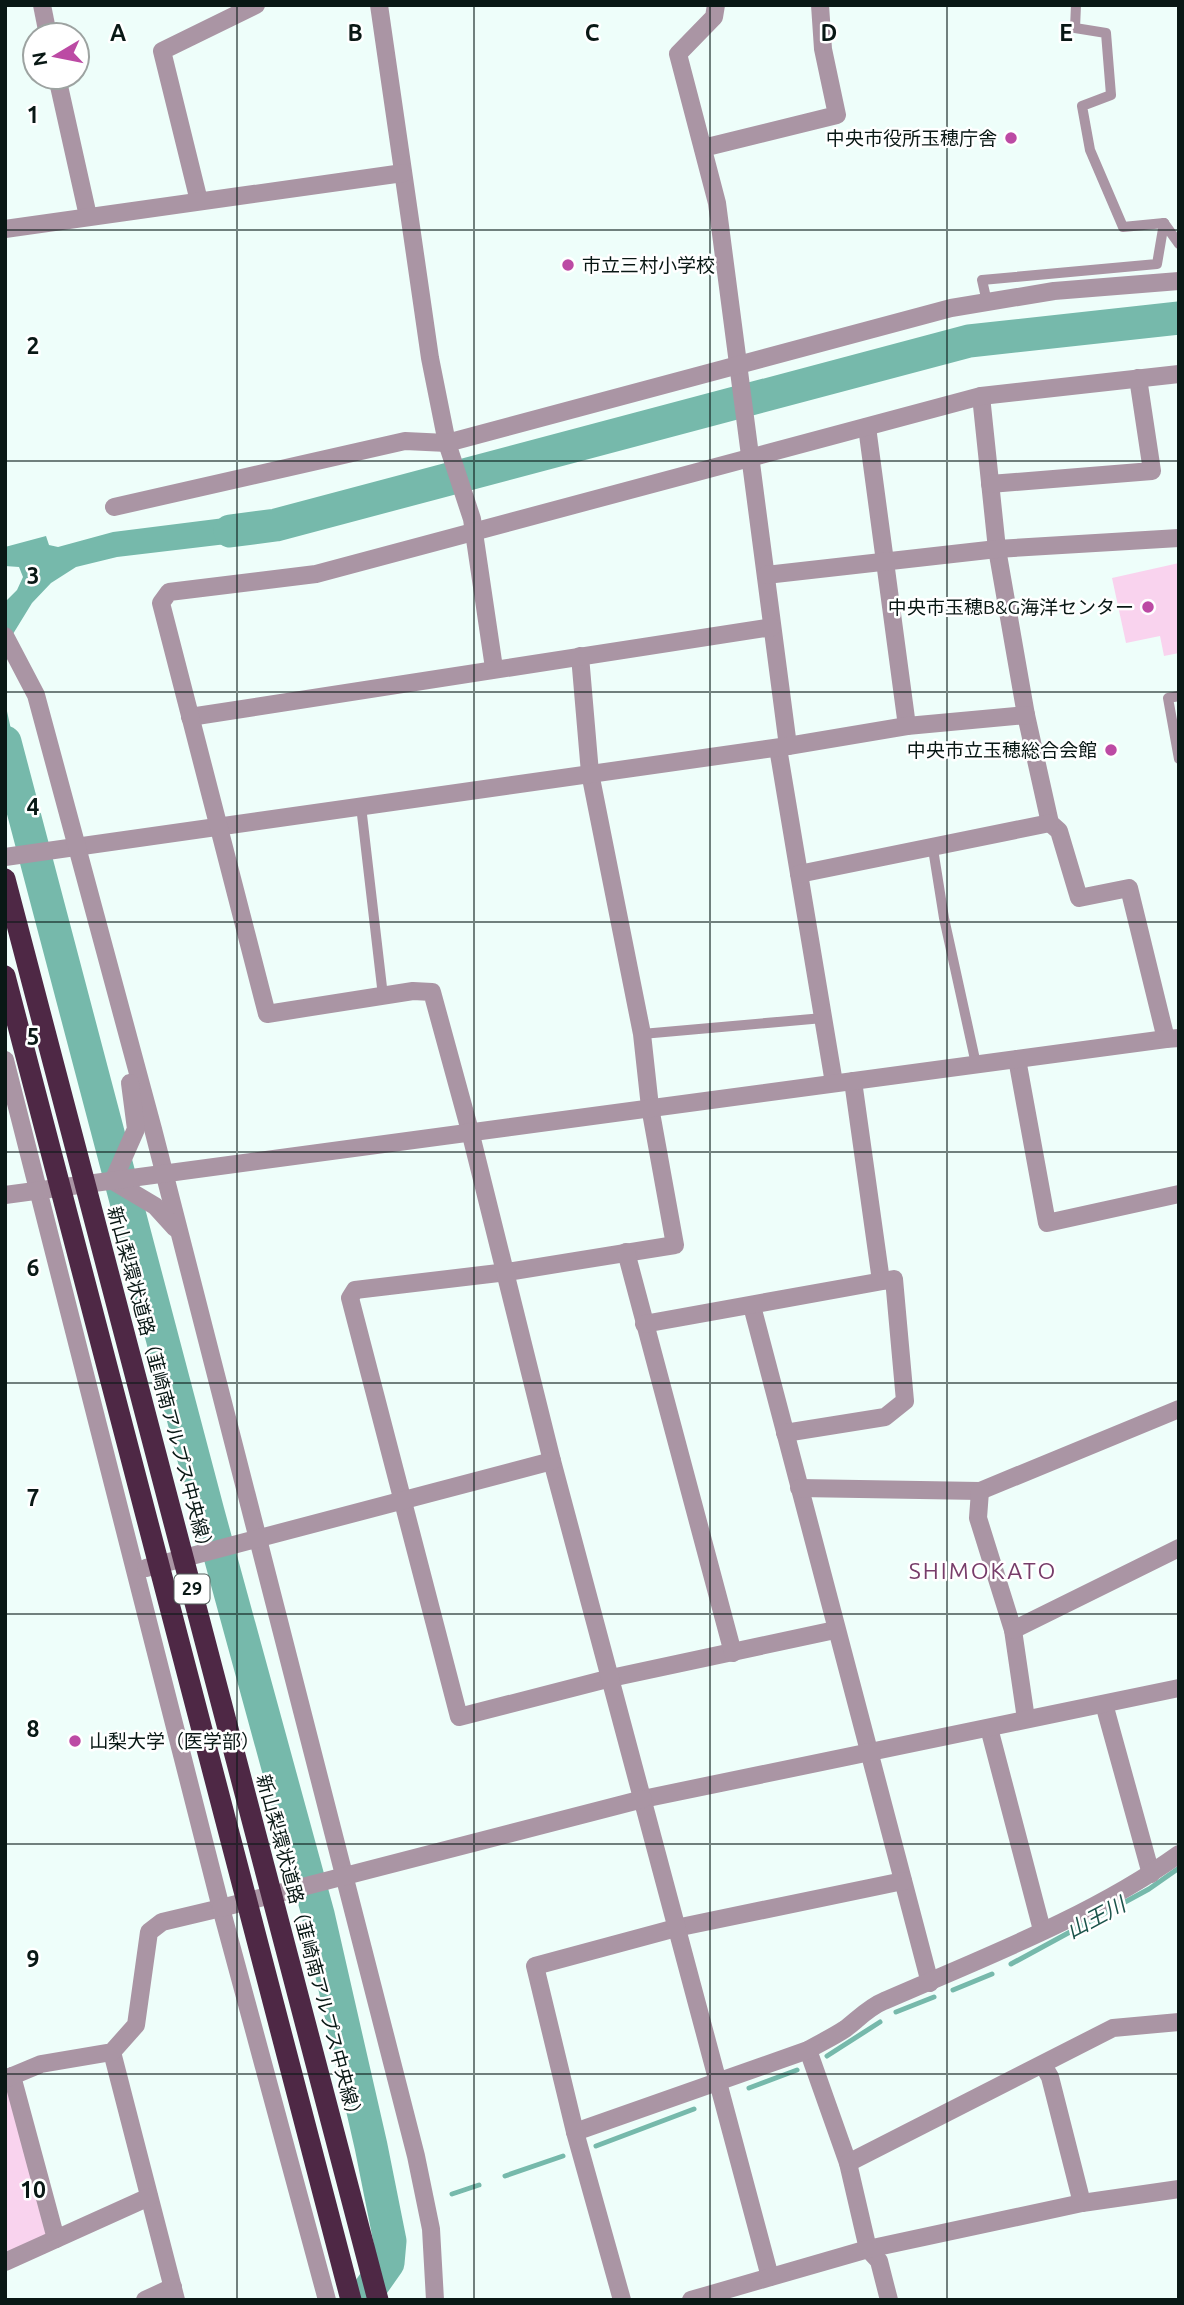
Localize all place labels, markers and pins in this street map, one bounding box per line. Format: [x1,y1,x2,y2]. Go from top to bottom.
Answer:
place label: 中央市役所玉穂庁舎 [826,127,997,149]
marker: 中央市役所玉穂庁舎 [1003,130,1019,146]
place label: 市立三村小学校 [582,254,715,276]
marker: 市立三村小学校 [560,257,576,273]
place label: 中央市玉穂B&G海洋センター [888,596,1134,618]
marker: 中央市玉穂B&G海洋センター [1140,599,1156,615]
place label: 中央市立玉穂総合会館 [907,739,1097,761]
marker: 中央市立玉穂総合会館 [1103,742,1119,758]
place label: 山梨大学（医学部） [89,1730,260,1752]
marker: 山梨大学（医学部） [67,1733,83,1749]

